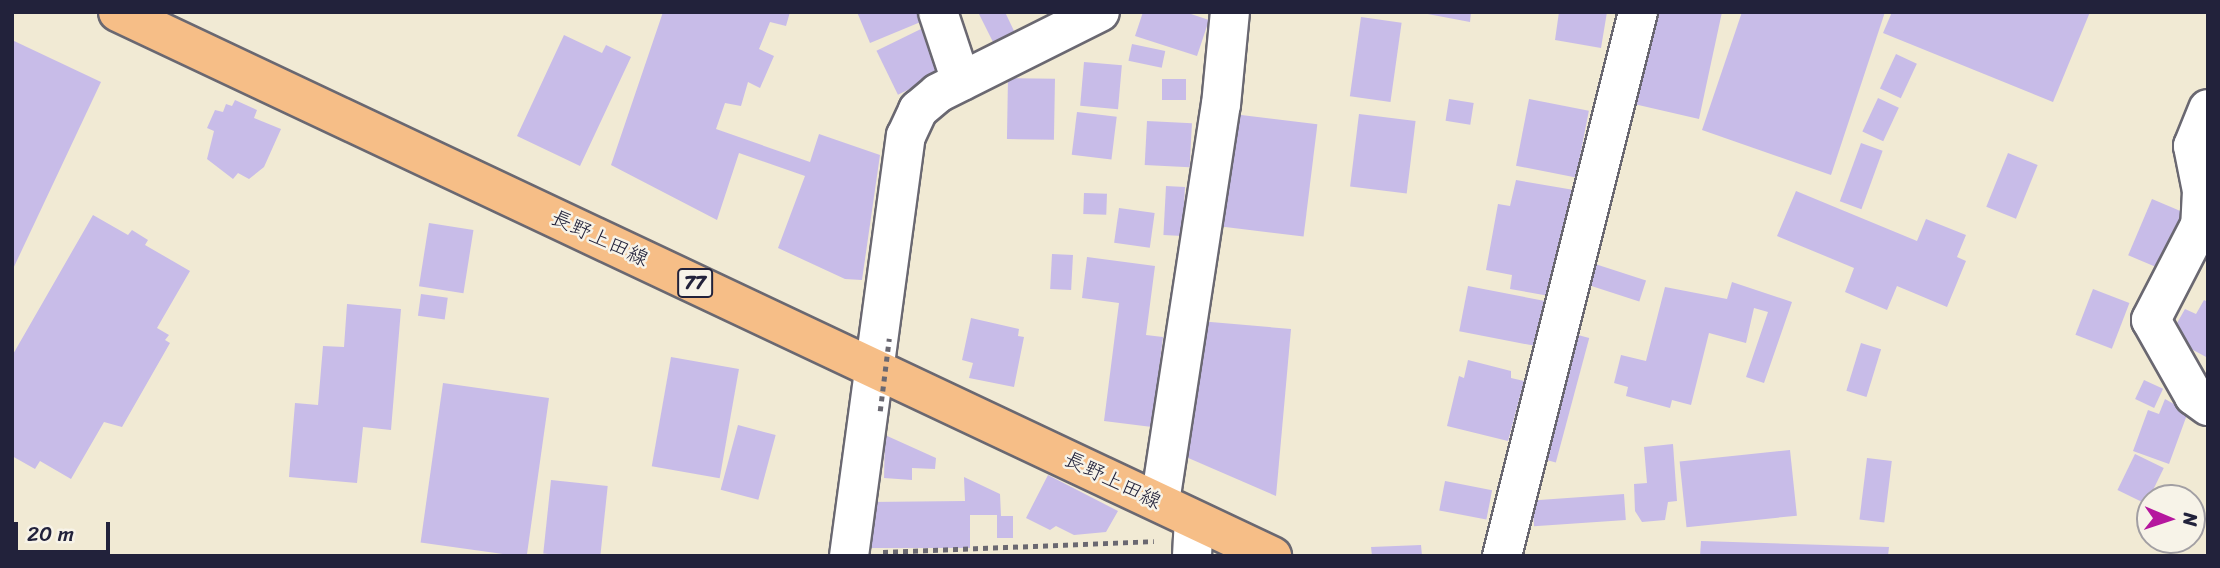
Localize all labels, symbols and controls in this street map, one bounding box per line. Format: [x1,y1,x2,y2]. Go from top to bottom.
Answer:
street label: 長野上田線 [547,204,653,272]
road number: 77 [676,268,714,298]
street label: 長野上田線 [1060,446,1166,514]
north arrow [2136,484,2206,554]
scale bar [18,508,114,552]
text: N [2174,513,2207,527]
text: 20 m [27,515,74,553]

